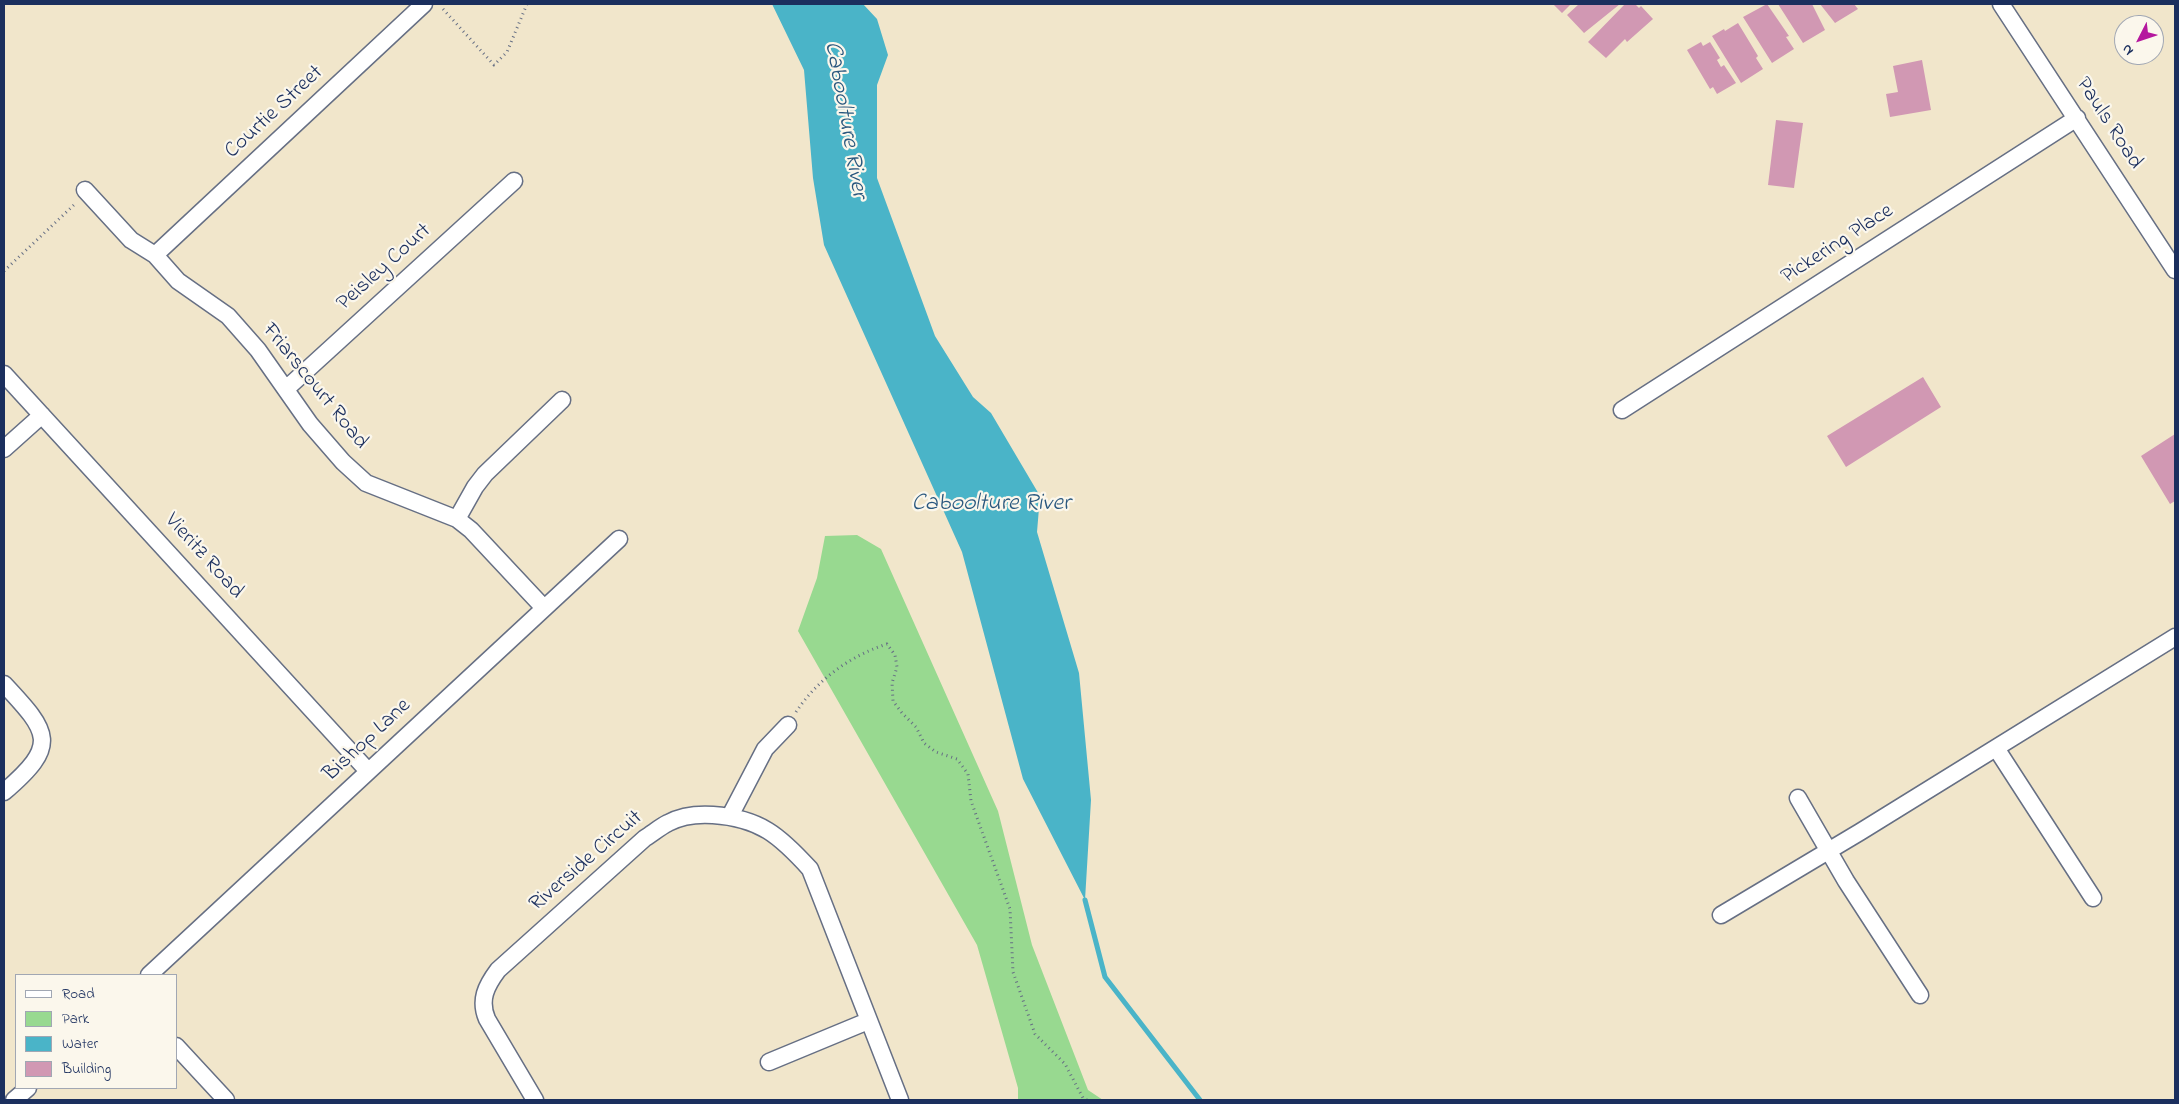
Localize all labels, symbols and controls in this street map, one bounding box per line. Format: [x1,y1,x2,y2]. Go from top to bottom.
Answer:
north arrow [2114,15,2164,65]
water label: Caboolture River [816,39,872,201]
text: N [2117,39,2139,60]
street label: Courtie Street [220,61,330,165]
street label: Pauls Road [2069,73,2147,175]
street label: Pickering Place [1777,199,1899,291]
street label: Peisley Court [332,219,438,317]
street label: Friarscourt Road [255,319,373,455]
water label: Caboolture River [912,491,1070,519]
street label: Vieritz Road [158,509,248,605]
street label: Bishop Lane [319,694,417,788]
street label: Riverside Circuit [525,806,649,918]
legend [15,974,178,1089]
text: Road [62,983,95,1005]
text: Park [62,1008,89,1030]
text: Water [62,1033,98,1055]
text: Building [62,1058,111,1080]

